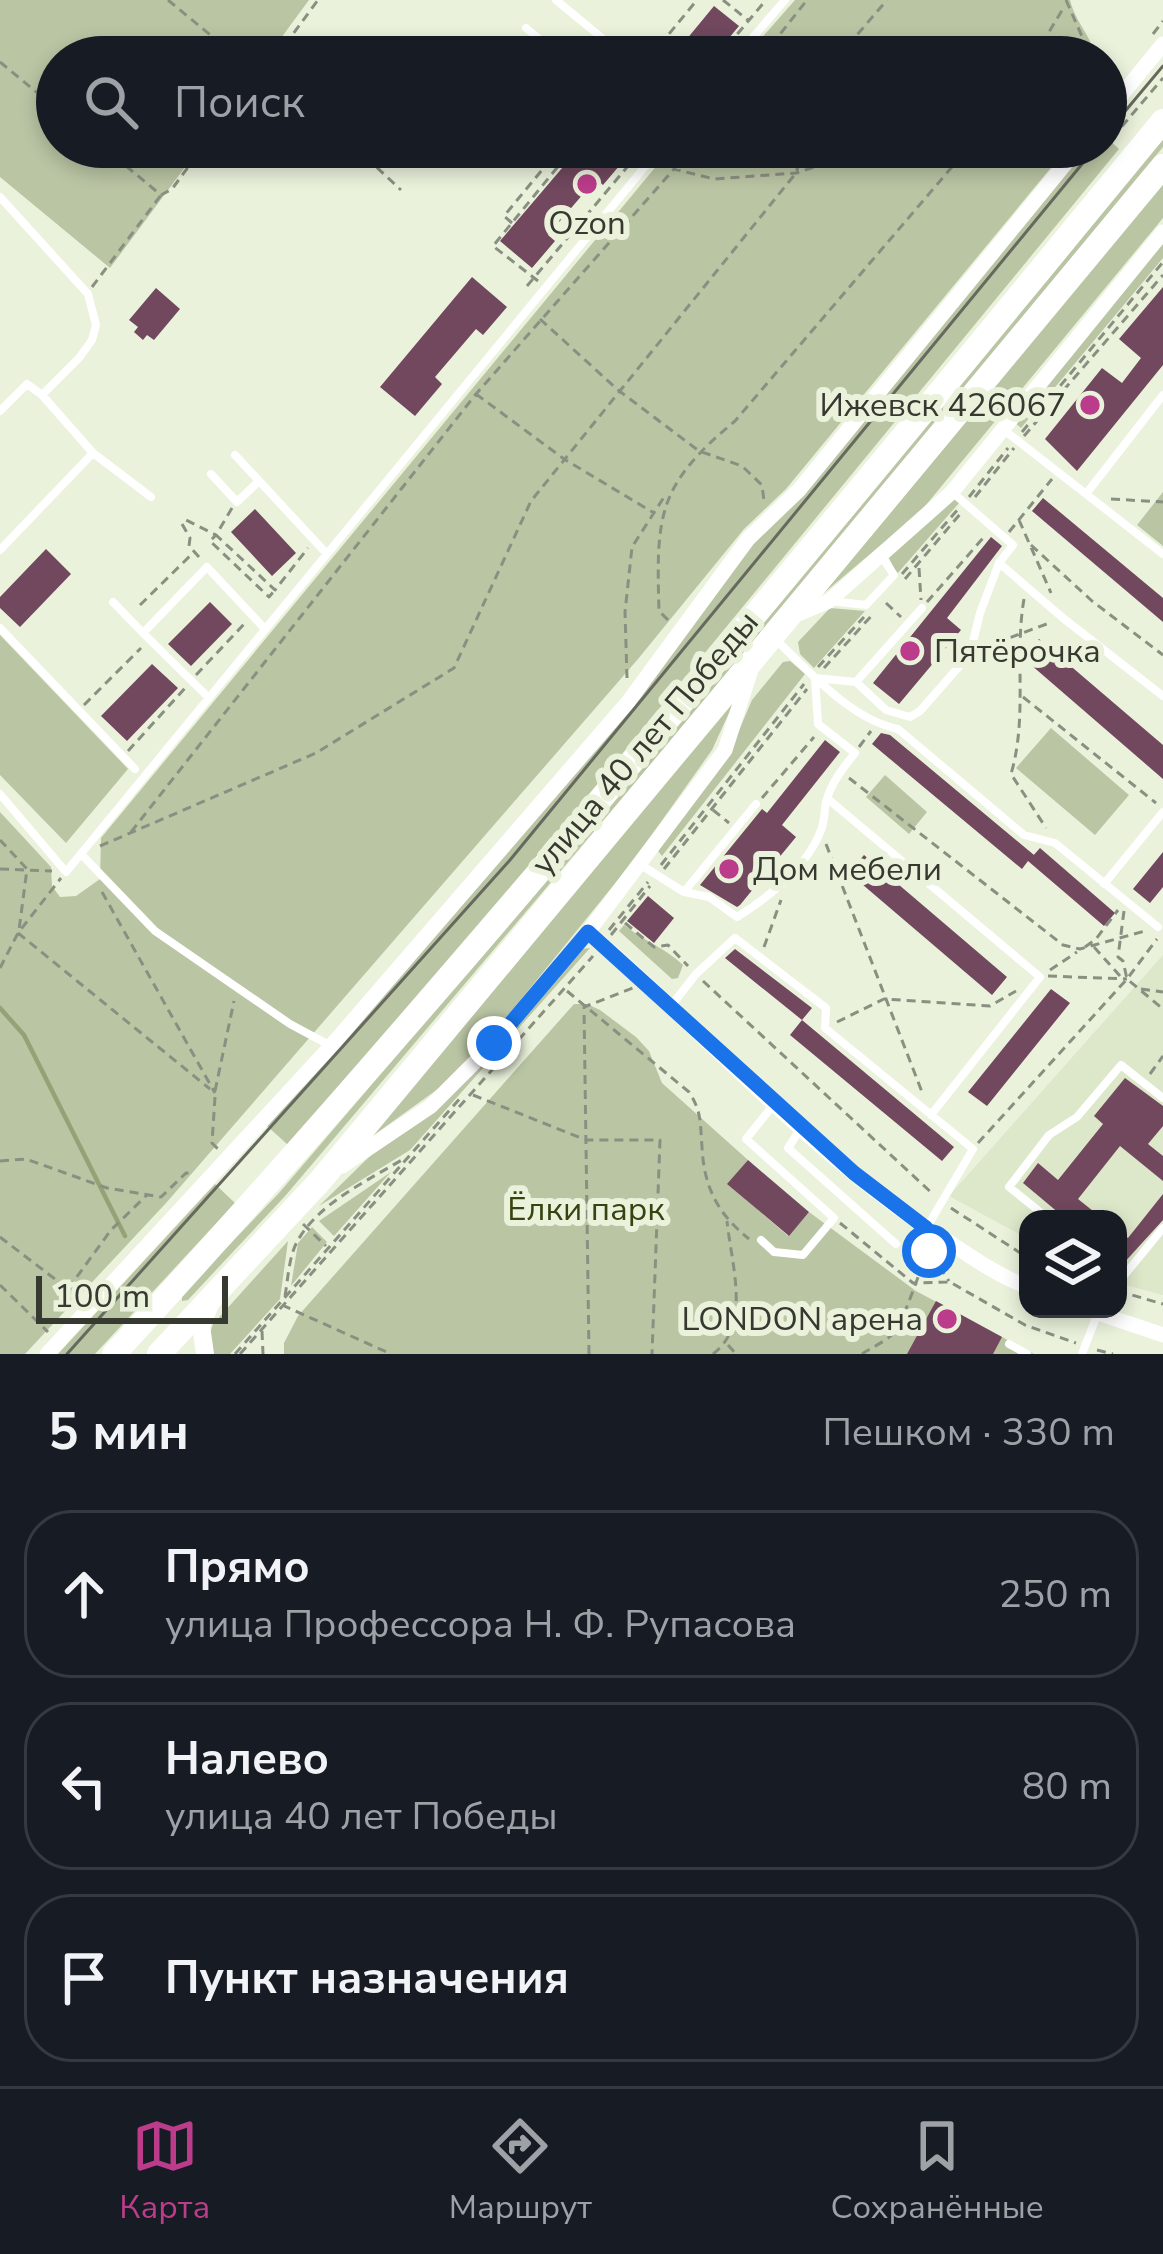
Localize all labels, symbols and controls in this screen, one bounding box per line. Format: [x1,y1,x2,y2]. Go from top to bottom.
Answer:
search box [36,36,1127,168]
icon: search [78,69,144,135]
text: Поиск [174,72,305,133]
marker: Ozon [574,171,600,197]
place label: Ozon [548,201,626,246]
place label: Ижевск 426067 [819,383,1066,428]
marker: Ижевск 426067 [1077,392,1103,418]
street label: улица 40 лет Победы [521,601,769,885]
place label: Пятёрочка [934,629,1101,674]
marker: Пятёрочка [897,638,923,664]
place label: Дом мебели [753,847,942,892]
marker: Дом мебели [716,856,742,882]
route end [467,1016,521,1070]
park label: Ёлки парк [507,1187,665,1232]
map controls [1019,1210,1127,1318]
button: layers [1019,1210,1127,1318]
route start [902,1224,956,1278]
scale bar [36,1270,228,1323]
text: 100 m [54,1274,150,1319]
place label: LONDON арена [681,1297,923,1342]
marker: LONDON арена [934,1306,960,1332]
text: 5 мин [48,1397,189,1467]
text: Пешком · 330 m [822,1406,1115,1459]
text: Прямо [165,1537,310,1598]
icon: ahead [51,1561,117,1627]
text: 250 m [998,1568,1112,1621]
text: улица Профессора Н. Ф. Рупасова [165,1598,796,1651]
text: Налево [165,1729,329,1790]
icon: left [51,1753,117,1819]
text: 80 m [1022,1760,1112,1813]
text: улица 40 лет Победы [165,1790,558,1843]
icon: arrive [51,1945,117,2011]
text: Пункт назначения [165,1948,569,2009]
tab: Карта [119,2113,210,2230]
tab: Маршрут [449,2113,592,2230]
tab: Сохранённые [831,2113,1044,2230]

